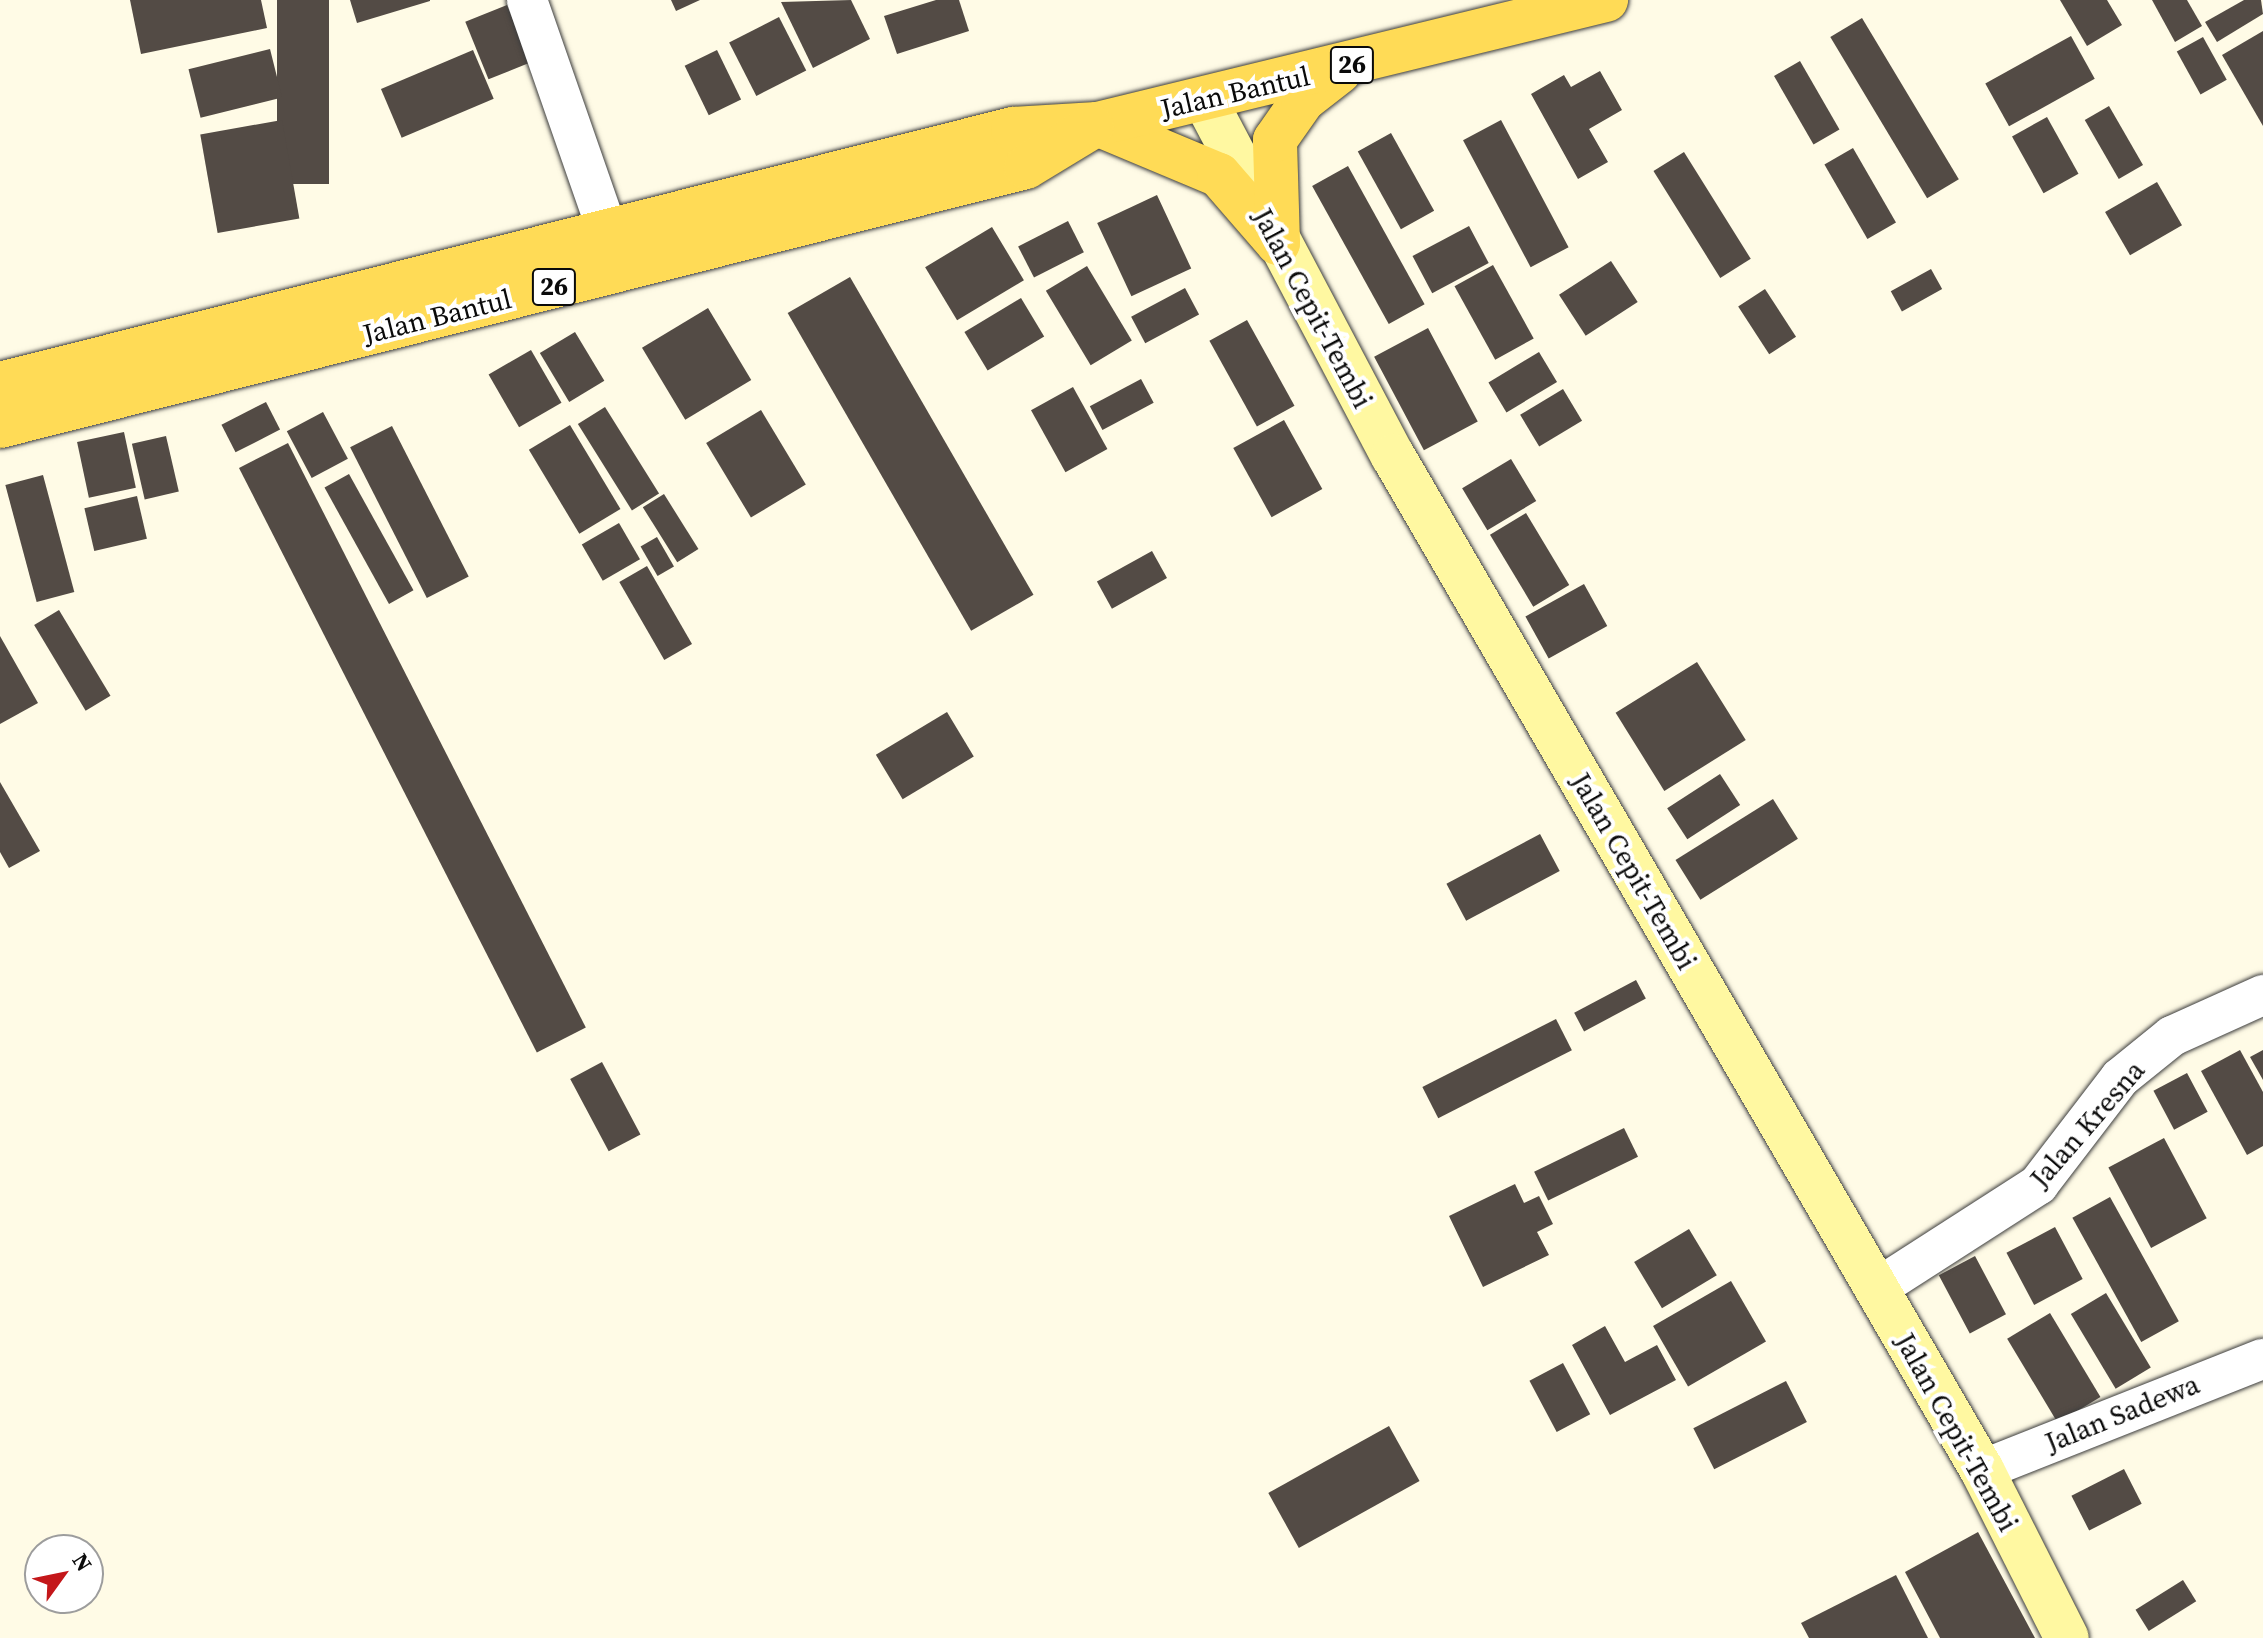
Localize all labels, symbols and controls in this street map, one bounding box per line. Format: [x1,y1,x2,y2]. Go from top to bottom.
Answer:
road number: 26 [1328,43,1376,87]
street label: Jalan Bantul [1157,59,1313,125]
street label: Jalan Cepit-Tembi [1246,202,1380,414]
road number: 26 [530,265,578,309]
street label: Jalan Bantul [359,281,515,351]
street label: Jalan Cepit-Tembi [1564,767,1704,975]
street label: Jalan Kresna [2023,1054,2151,1194]
street label: Jalan Cepit-Tembi [1889,1327,2025,1537]
street label: Jalan Sadewa [2040,1367,2204,1459]
north arrow [24,1534,104,1614]
text: N [66,1547,99,1577]

